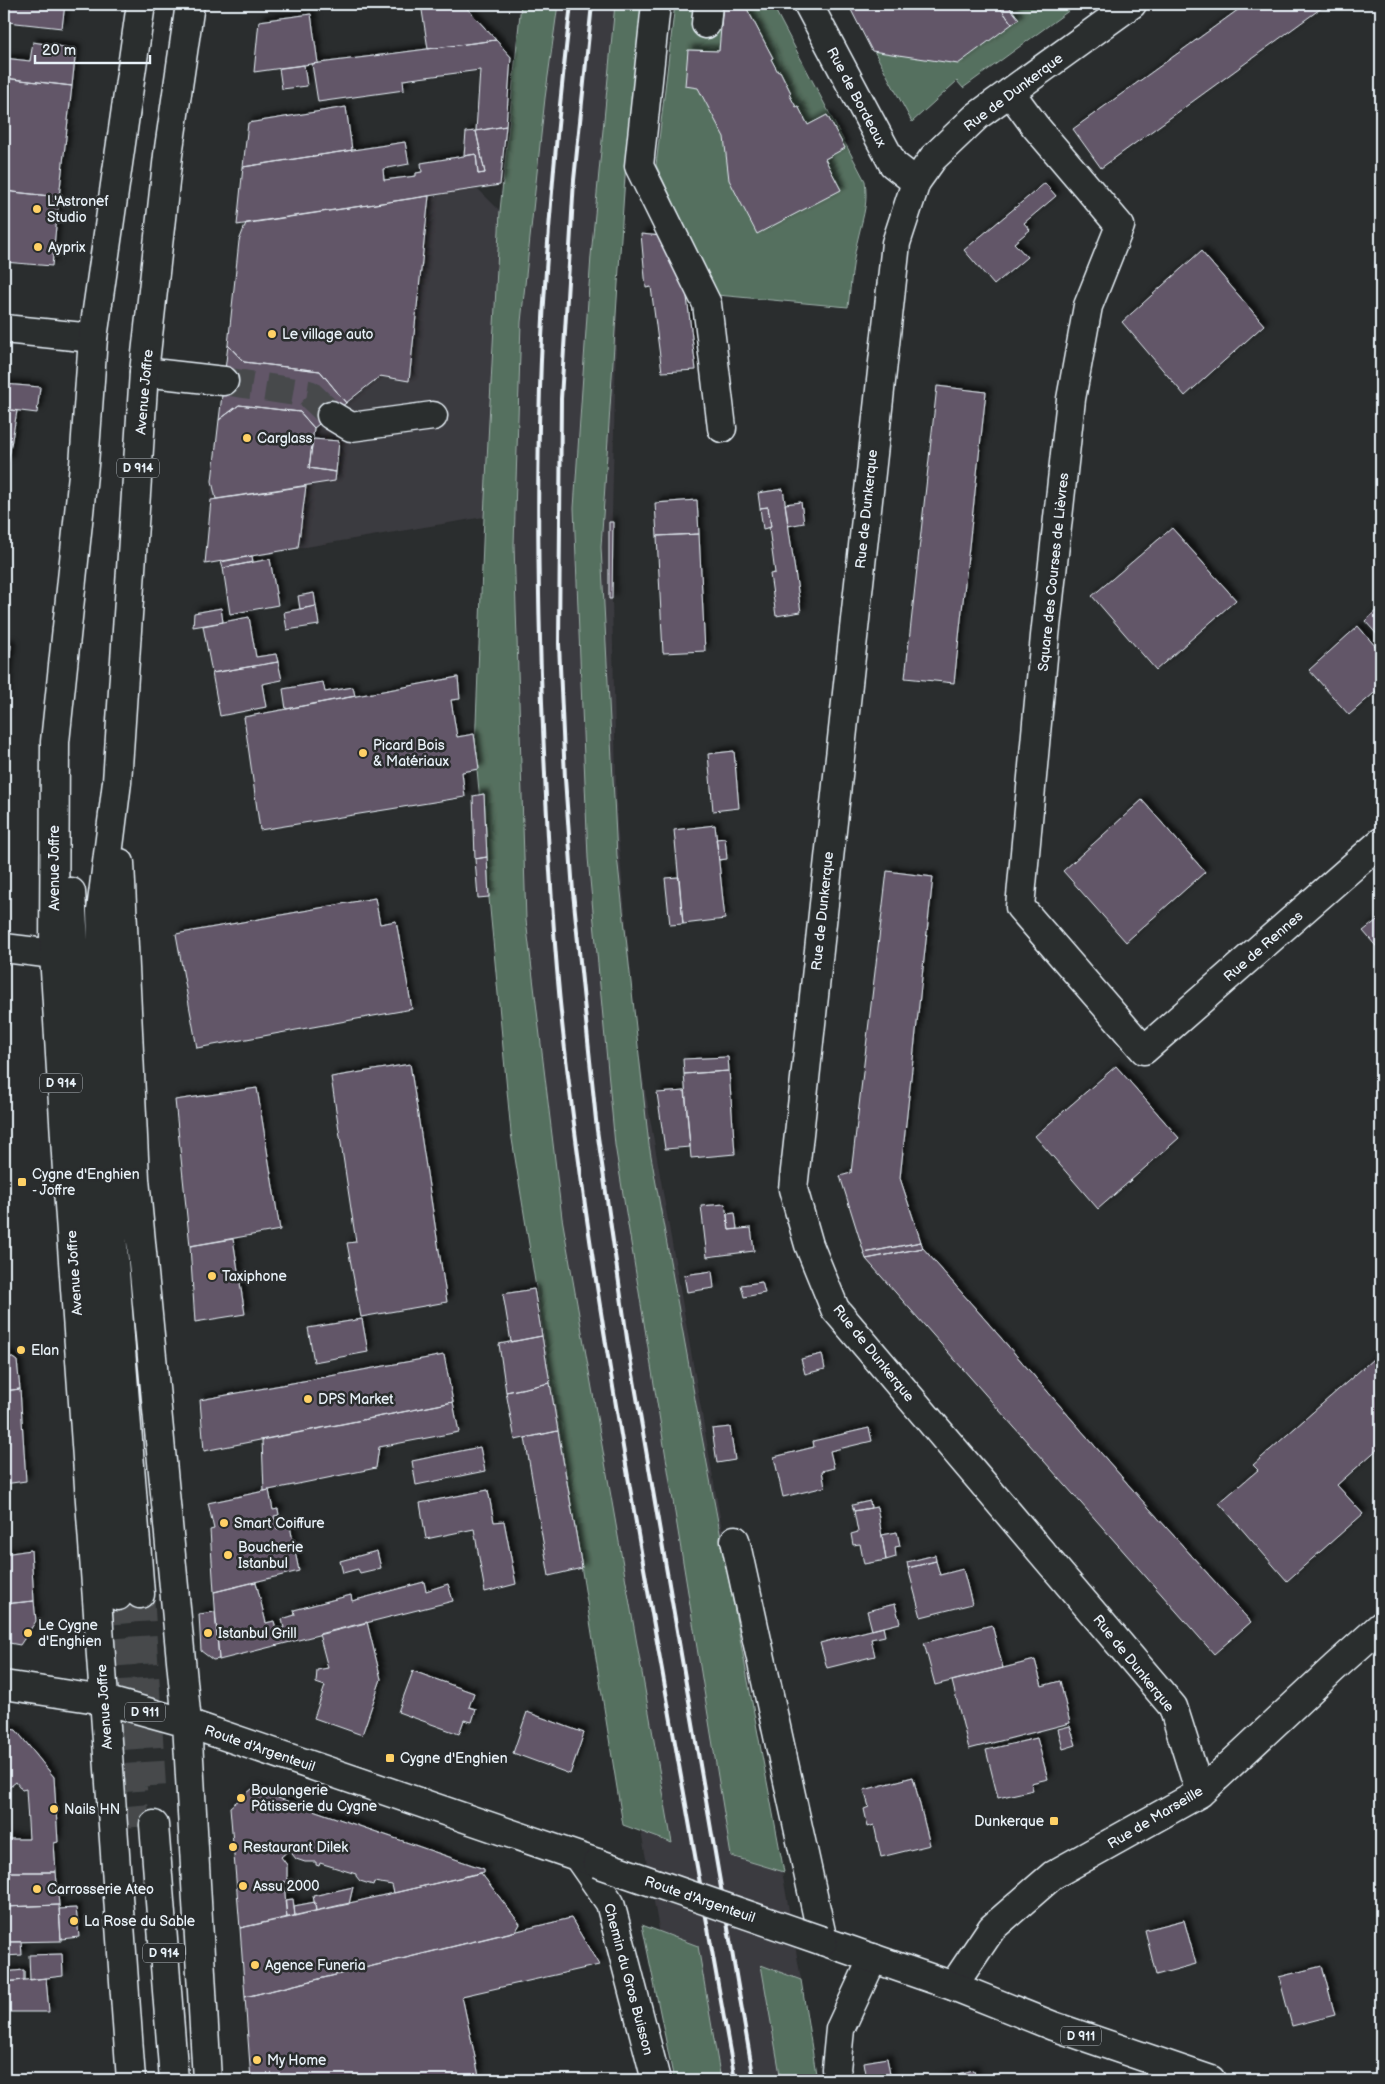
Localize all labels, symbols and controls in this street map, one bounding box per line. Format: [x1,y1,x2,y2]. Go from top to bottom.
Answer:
scale bar [35,32,150,64]
text: 20 m [42,41,76,60]
street label: Rue de Bordeaux [823,44,890,151]
street label: Rue de Dunkerque [960,50,1066,135]
place label: L'Astronef Studio [47,193,109,226]
marker: L'Astronef Studio [31,203,43,215]
place label: Ayprix [48,239,86,256]
marker: Ayprix [32,241,44,253]
place label: Le village auto [282,326,374,343]
marker: Le village auto [266,328,278,340]
street label: Avenue Joffre [132,349,157,435]
place label: Carglass [257,430,313,447]
marker: Carglass [241,432,253,444]
street label: Rue de Dunkerque [852,449,881,570]
road number: D 914 [117,458,159,478]
street label: Square des Courses de Lièvres [1035,472,1072,672]
place label: Picard Bois & Matériaux [373,737,449,770]
marker: Picard Bois & Matériaux [357,747,369,759]
street label: Avenue Joffre [46,825,63,911]
street label: Rue de Dunkerque [808,851,837,972]
street label: Rue de Rennes [1220,907,1306,985]
road number: D 914 [40,1074,82,1092]
place label: Cygne d'Enghien - Joffre [32,1166,140,1199]
marker: Cygne d'Enghien - Joffre [16,1176,28,1188]
street label: Avenue Joffre [63,1230,86,1316]
place label: Taxiphone [222,1268,287,1285]
marker: Taxiphone [206,1270,218,1282]
street label: Rue de Dunkerque [829,1301,918,1405]
place label: Elan [31,1342,59,1359]
marker: Elan [15,1344,27,1356]
place label: DPS Market [318,1391,394,1408]
marker: DPS Market [302,1393,314,1405]
place label: Smart Coiffure [234,1515,325,1532]
marker: Smart Coiffure [218,1517,230,1529]
place label: Boucherie Istanbul [238,1539,303,1572]
marker: Boucherie Istanbul [222,1549,234,1561]
street label: Rue de Dunkerque [1089,1611,1178,1715]
place label: Le Cygne d'Enghien [38,1617,102,1650]
place label: Istanbul Grill [218,1625,297,1642]
marker: Le Cygne d'Enghien [22,1627,34,1639]
marker: Istanbul Grill [202,1627,214,1639]
street label: Avenue Joffre [93,1664,116,1750]
road number: D 911 [125,1702,165,1721]
street label: Route d'Argenteuil [202,1722,317,1775]
place label: Cygne d'Enghien [400,1750,508,1767]
marker: Cygne d'Enghien [384,1752,396,1764]
place label: Boulangerie Pâtisserie du Cygne [251,1782,377,1815]
street label: Rue de Marseille [1105,1782,1206,1853]
marker: Boulangerie Pâtisserie du Cygne [235,1792,247,1804]
place label: Nails HN [64,1801,120,1818]
marker: Nails HN [48,1803,60,1815]
place label: Dunkerque [974,1813,1044,1830]
marker: Dunkerque [1048,1815,1060,1827]
place label: Restaurant Dilek [243,1839,348,1856]
marker: Restaurant Dilek [227,1841,239,1853]
street label: Route d'Argenteuil [642,1873,757,1926]
place label: Assu 2000 [253,1878,319,1895]
marker: Assu 2000 [237,1880,249,1892]
place label: Carrosserie Ateo [47,1881,154,1898]
marker: Carrosserie Ateo [31,1883,43,1895]
street label: Chemin du Gros Buisson [600,1901,657,2057]
place label: La Rose du Sable [84,1913,195,1930]
marker: La Rose du Sable [68,1915,80,1927]
road number: D 914 [143,1944,185,1962]
place label: Agence Funeria [265,1957,366,1974]
marker: Agence Funeria [249,1959,261,1971]
road number: D 911 [1061,2026,1101,2045]
place label: My Home [267,2052,326,2069]
marker: My Home [251,2054,263,2066]

